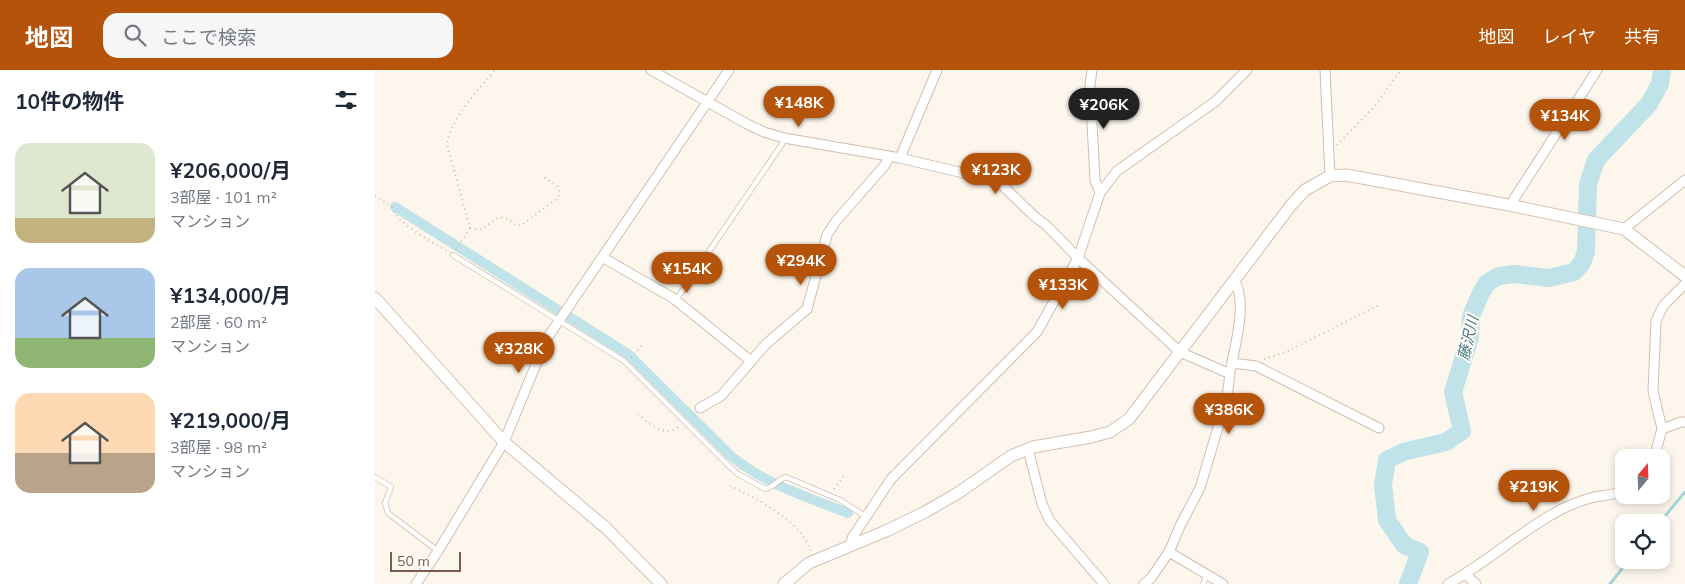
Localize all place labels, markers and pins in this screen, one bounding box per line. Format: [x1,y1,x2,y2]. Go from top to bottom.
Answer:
pin: ¥148K [764,85,834,128]
pin: ¥206K [1069,88,1139,130]
pin: ¥134K [1530,98,1600,141]
pin: ¥123K [961,152,1031,195]
pin: ¥294K [766,244,836,286]
pin: ¥154K [652,252,722,294]
pin: ¥133K [1028,268,1098,310]
pin: ¥328K [484,332,554,374]
pin: ¥386K [1194,392,1264,435]
pin: ¥219K [1499,470,1569,512]

